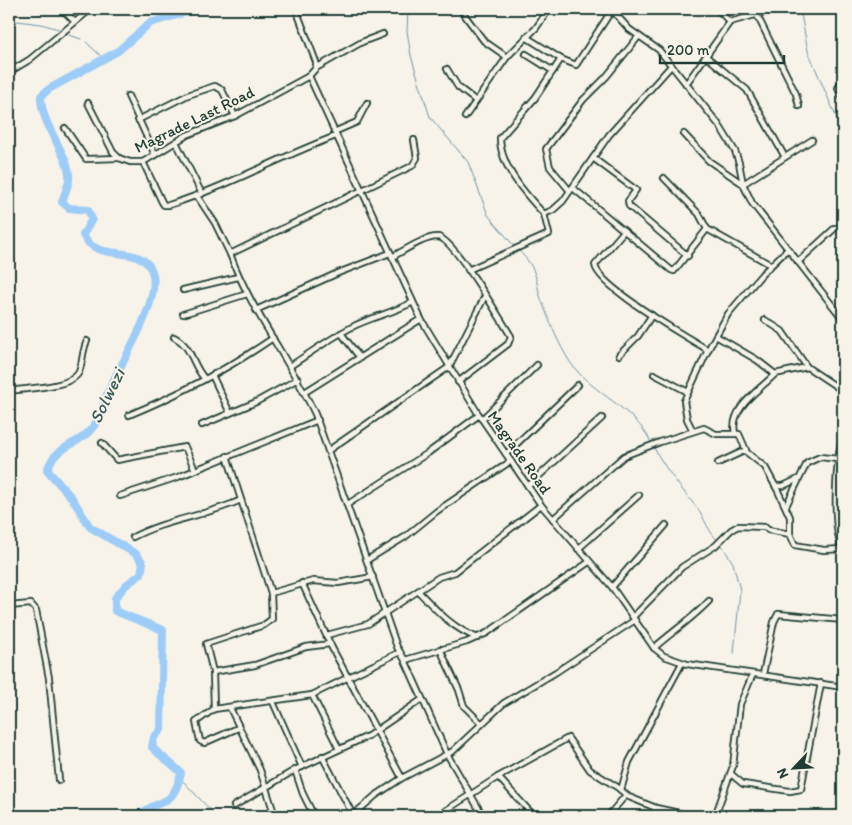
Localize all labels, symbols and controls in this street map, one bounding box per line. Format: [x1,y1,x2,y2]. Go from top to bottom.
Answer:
scale bar [660,32,783,64]
text: 200 m [667,41,710,59]
street label: Magrade Last Road [131,82,258,157]
water label: Solwezi [84,363,131,427]
street label: Magrade Road [484,407,555,498]
north arrow [770,742,820,792]
text: N [773,765,792,781]

